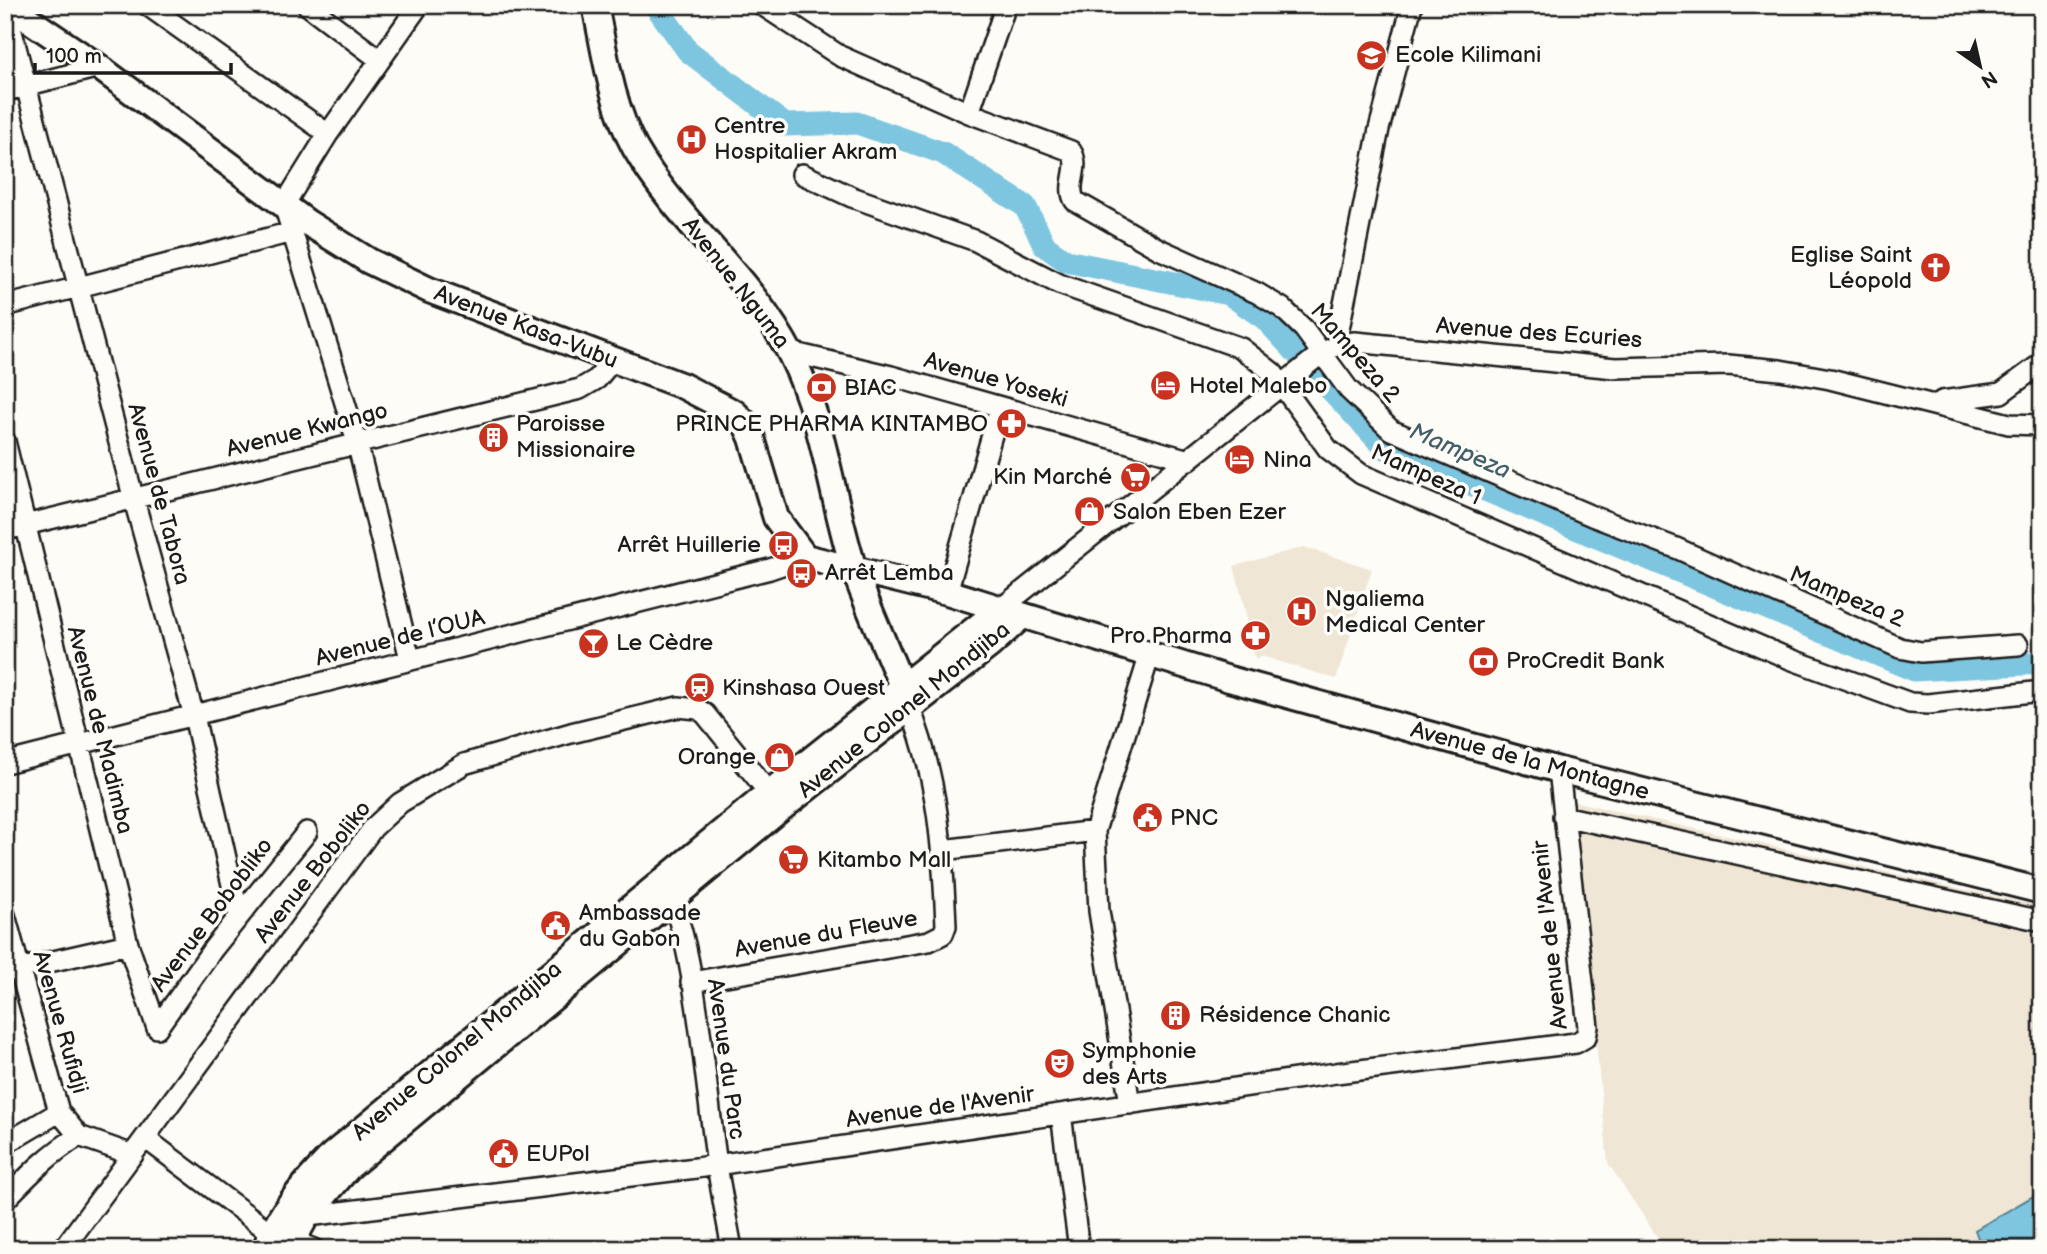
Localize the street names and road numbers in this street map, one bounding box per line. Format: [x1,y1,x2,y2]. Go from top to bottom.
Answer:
street label: Avenue Nguma [676,212,796,354]
street label: Avenue Kasa-Vubu [430,279,622,375]
street label: Mampeza 2 [1304,298,1406,409]
street label: Avenue des Ecuries [1435,312,1643,354]
street label: Avenue Yoseki [921,346,1071,414]
street label: Avenue Kwango [223,396,391,464]
street label: Avenue de Tabora [121,400,197,588]
street label: Mampeza 1 [1367,438,1485,512]
street label: Mampeza 2 [1785,560,1909,634]
street label: Avenue de l’OUA [312,603,489,673]
street label: Avenue Colonel Mondjiba [792,616,1016,804]
street label: Avenue de Madimba [61,623,139,837]
street label: Avenue de la Montagne [1408,716,1652,806]
street label: Avenue Boboliko [249,795,377,949]
street label: Avenue Bobobliko [145,832,279,998]
street label: Avenue de l'Avenir [1526,838,1574,1031]
street label: Avenue du Fleuve [732,904,920,964]
street label: Avenue Rufidji [26,947,94,1097]
street label: Avenue Colonel Mondjiba [347,955,567,1147]
street label: Avenue du Parc [701,977,751,1141]
street label: Avenue de l'Avenir [844,1080,1037,1134]

